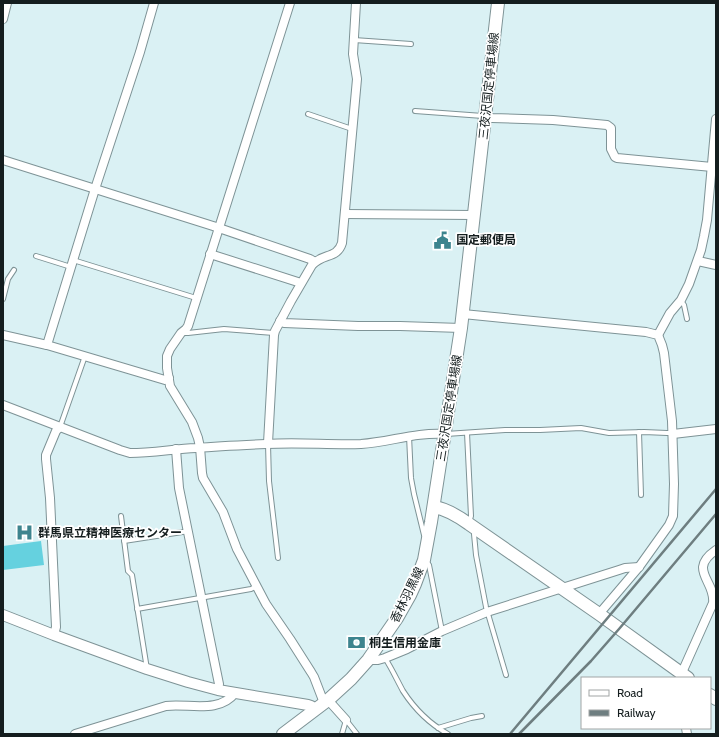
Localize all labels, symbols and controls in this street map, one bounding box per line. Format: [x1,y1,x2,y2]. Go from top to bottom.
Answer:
street label: 三夜沢国定停車場線 [475,31,502,140]
public building icon: 国定郵便局 [433,230,453,250]
place label: 国定郵便局 [456,232,516,247]
street label: 三夜沢国定停車場線 [433,353,464,462]
hospital icon: 群馬県立精神医療センター [15,523,35,543]
place label: 群馬県立精神医療センター [38,525,182,540]
street label: 香林羽黒線 [387,565,426,625]
bank icon: 桐生信用金庫 [346,633,366,653]
place label: 桐生信用金庫 [369,635,441,650]
legend [581,677,711,729]
text: Road [617,685,643,700]
text: Railway [617,705,655,720]

